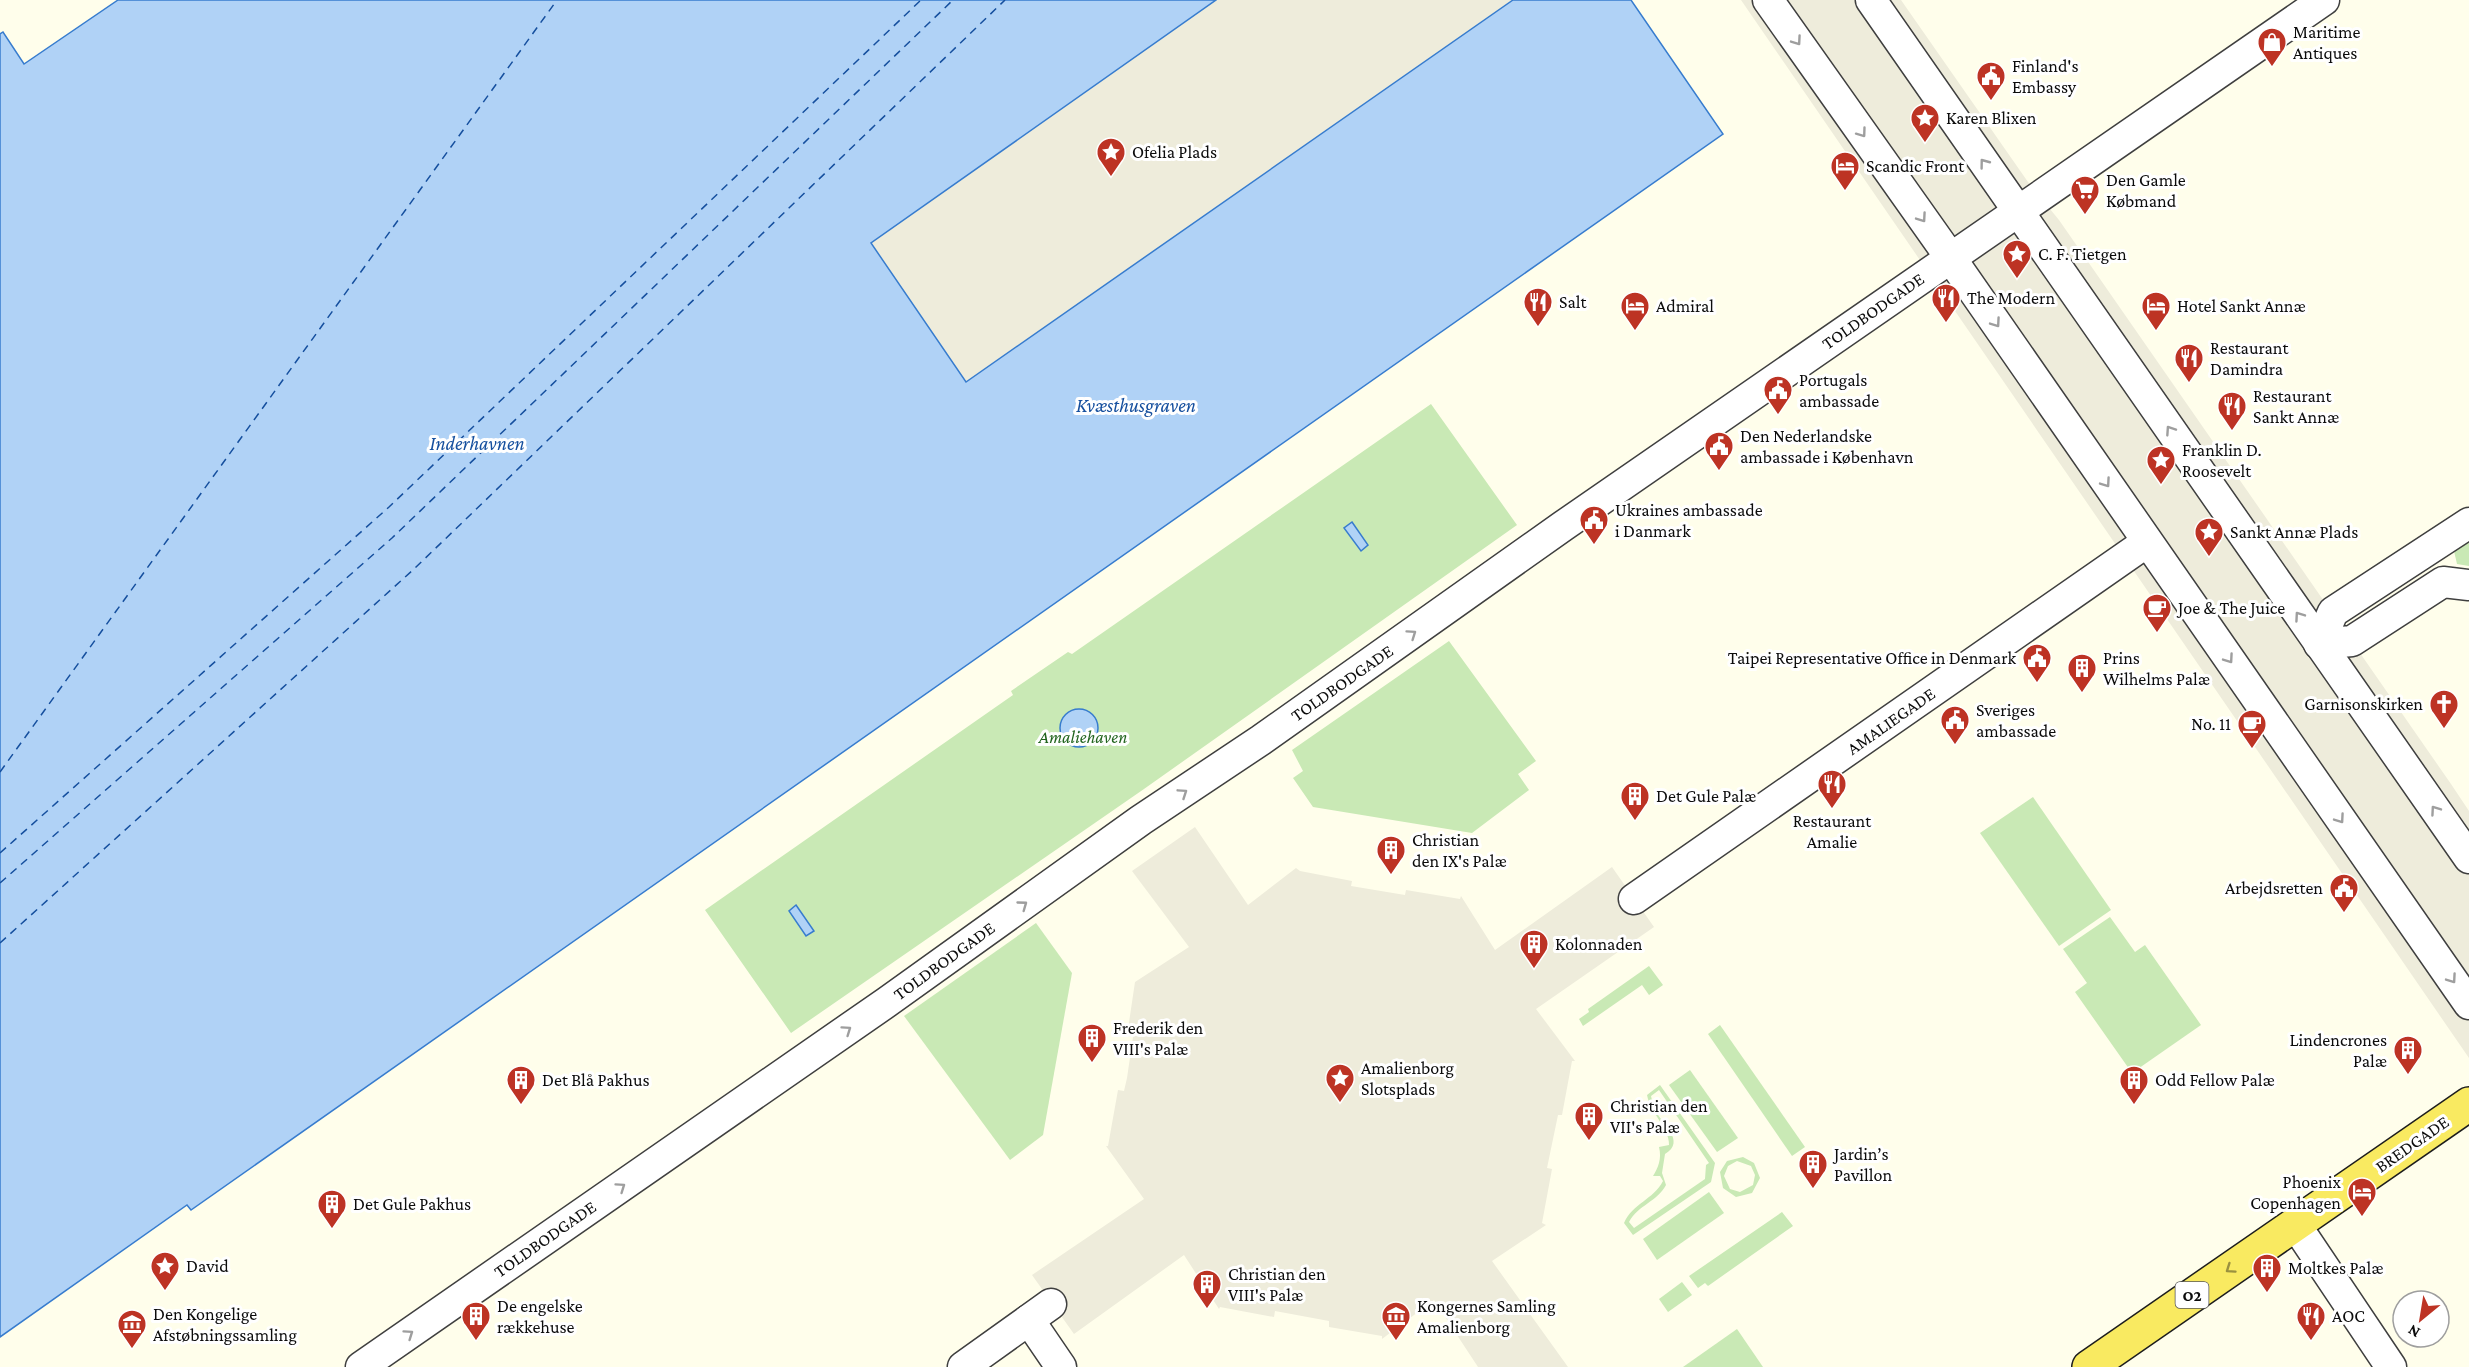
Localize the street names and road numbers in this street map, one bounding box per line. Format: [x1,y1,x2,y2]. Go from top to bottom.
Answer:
street label: TOLDBODGADE [1818,268,1928,354]
street label: TOLDBODGADE [1287,640,1397,726]
street label: AMALIEGADE [1843,683,1939,759]
street label: TOLDBODGADE [890,918,999,1004]
street label: BREDGADE [2371,1111,2453,1177]
street label: TOLDBODGADE [490,1196,600,1282]
road number: O2 [2176,1282,2208,1308]

